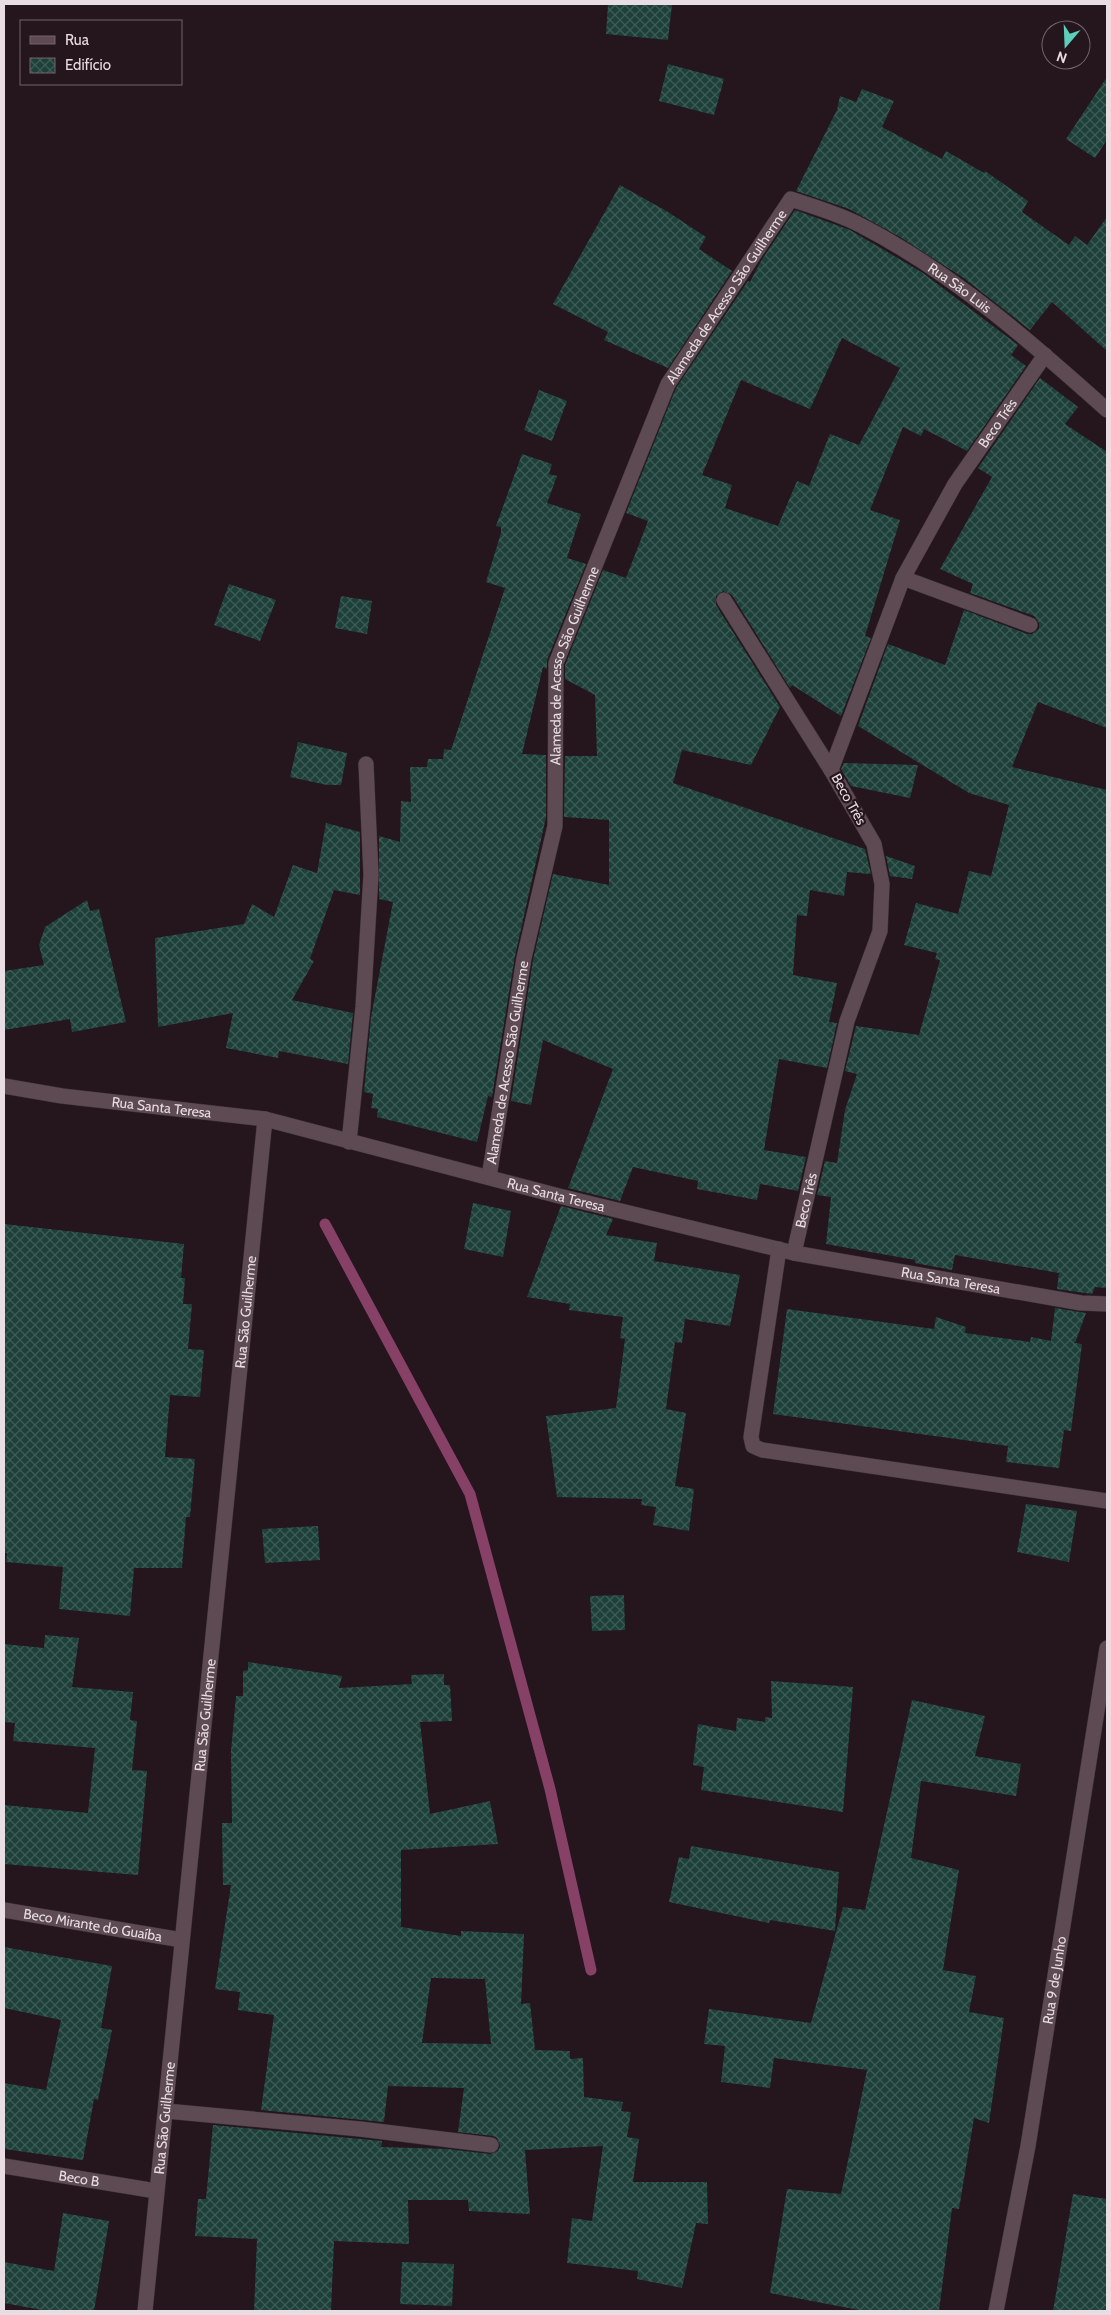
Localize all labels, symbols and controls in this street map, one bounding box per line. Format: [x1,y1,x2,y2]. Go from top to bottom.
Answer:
legend [20,20,182,85]
north arrow [1041,20,1091,70]
text: Rua [65,31,90,49]
text: N [1054,47,1069,67]
text: Edifício [65,56,111,74]
street label: Alameda de Acesso São Guilherme [662,206,791,387]
street label: Rua São Luis [925,259,995,317]
street label: Beco Três [974,395,1021,451]
street label: Alameda de Acesso São Guilherme [546,564,603,765]
street label: Beco Três [828,770,871,828]
street label: Alameda de Acesso São Guilherme [482,960,532,1165]
street label: Rua Santa Teresa [111,1093,213,1122]
street label: Beco Três [791,1171,821,1230]
street label: Rua Santa Teresa [505,1174,607,1216]
street label: Rua São Guilherme [231,1255,260,1369]
street label: Rua Santa Teresa [900,1263,1002,1298]
street label: Rua São Guilherme [190,1658,220,1772]
street label: Beco Mirante do Guaíba [22,1904,164,1946]
street label: Rua 9 de Junho [1038,1935,1070,2025]
street label: Rua São Guilherme [150,2061,179,2175]
street label: Beco B [57,2166,101,2191]

